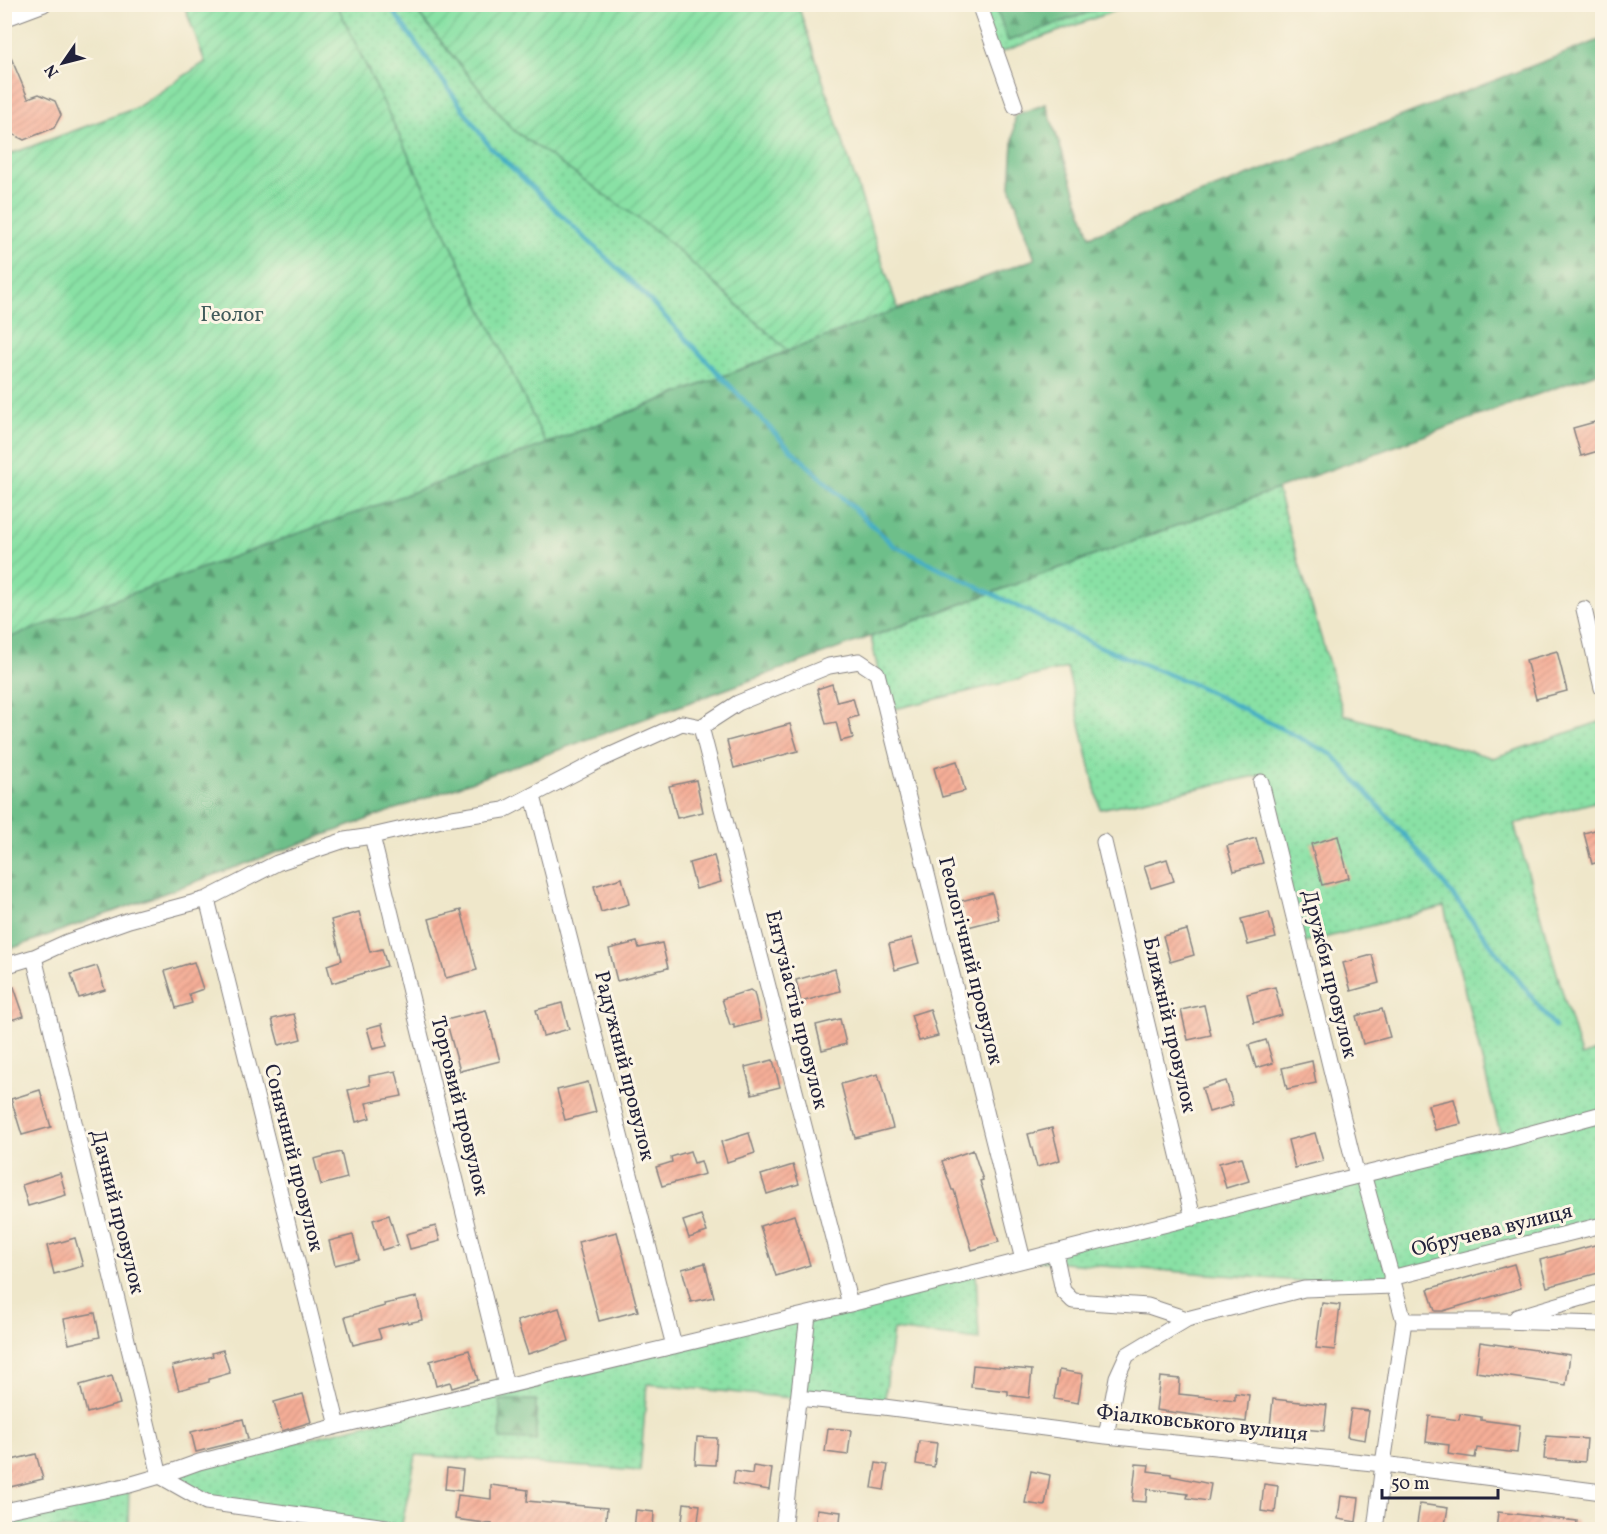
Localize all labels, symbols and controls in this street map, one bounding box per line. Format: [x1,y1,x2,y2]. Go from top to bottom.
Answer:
north arrow [33,33,93,93]
text: N [40,59,65,82]
park label: Геолог [200,301,264,330]
street label: Геологічний провулок [930,854,1010,1068]
street label: Дружби провулок [1294,887,1364,1061]
street label: Ентузіастів провулок [757,907,835,1113]
street label: Ближній провулок [1135,934,1203,1116]
street label: Радужний провулок [586,968,662,1164]
street label: Торговий провулок [423,1013,495,1199]
street label: Сонячний провулок [256,1061,330,1255]
street label: Дачний провулок [83,1127,151,1297]
street label: Обручева вулиця [1408,1197,1576,1265]
street label: Фіалковського вулиця [1095,1398,1309,1450]
scale bar [1382,1462,1498,1500]
text: 50 m [1391,1472,1430,1497]

